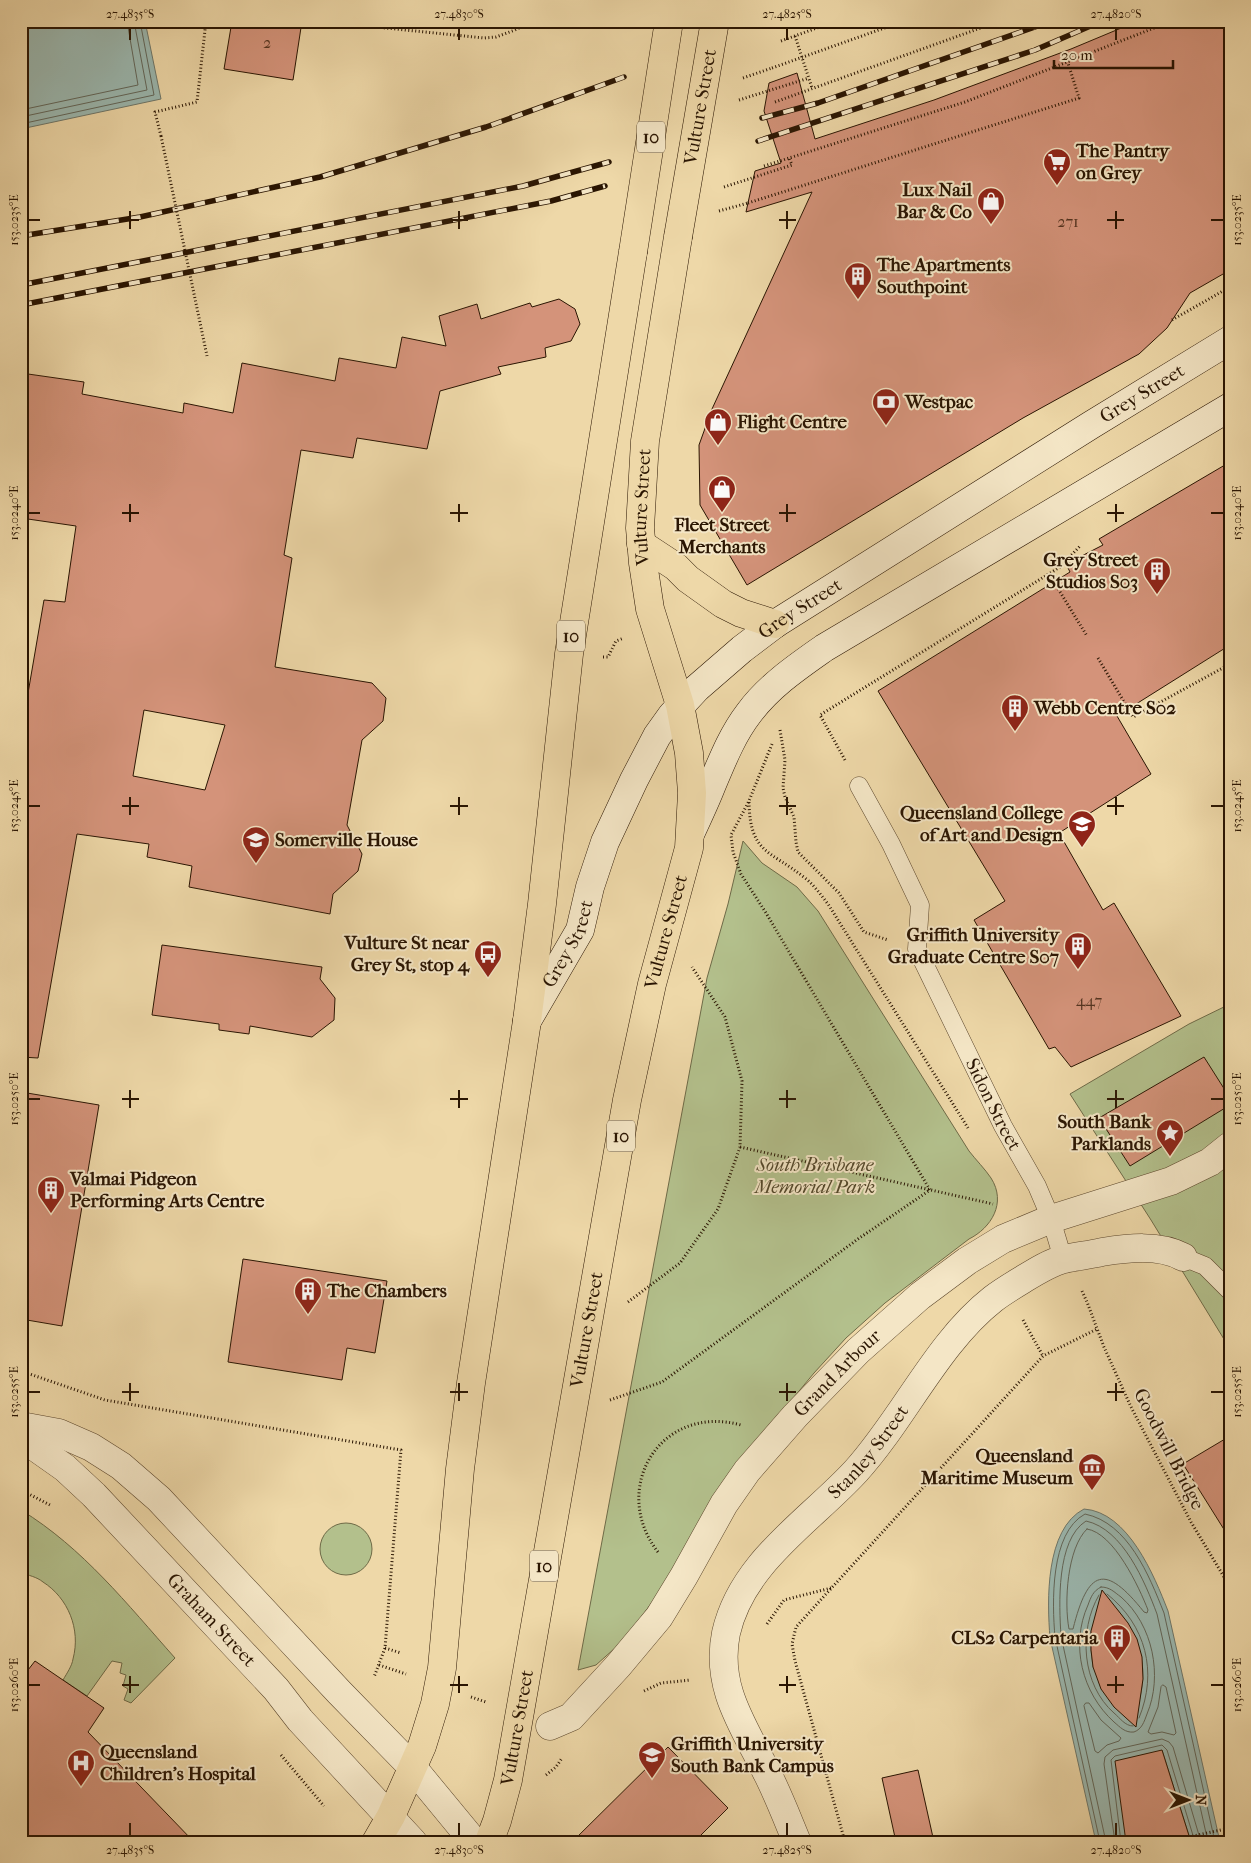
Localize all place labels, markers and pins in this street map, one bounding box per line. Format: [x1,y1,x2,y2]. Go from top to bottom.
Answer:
place label: The Pantry on Grey [1075,140,1170,184]
supermarket icon: The Pantry on Grey [1042,147,1072,186]
place label: Lux Nail Bar & Co [897,179,973,223]
shop icon: Lux Nail Bar & Co [976,186,1006,225]
place label: The Apartments Southpoint [876,254,1010,298]
building icon: The Apartments Southpoint [843,261,873,300]
bank icon: Westpac [871,387,901,426]
place label: Westpac [904,391,974,413]
shop icon: Flight Centre [703,407,733,446]
place label: Flight Centre [736,411,847,433]
shop icon: Fleet Street Merchants [707,474,737,513]
place label: Fleet Street Merchants [673,514,770,558]
place label: Grey Street Studios S03 [1043,549,1138,593]
building icon: Grey Street Studios S03 [1142,556,1172,595]
building icon: Webb Centre S02 [1000,693,1030,732]
place label: Webb Centre S02 [1033,697,1176,719]
place label: Queensland College of Art and Design [900,802,1064,846]
school or university icon: Queensland College of Art and Design [1067,809,1097,848]
school or university icon: Somerville House [241,825,271,864]
place label: Somerville House [275,829,419,851]
place label: Griffith University Graduate Centre S07 [888,924,1060,968]
building icon: Griffith University Graduate Centre S07 [1063,931,1093,970]
place label: Vulture St near Grey St, stop 4 [343,932,470,976]
bus stop icon: Vulture St near Grey St, stop 4 [473,939,503,978]
place label: South Bank Parklands [1058,1111,1152,1155]
place icon: South Bank Parklands [1155,1118,1185,1157]
place label: Valmai Pidgeon Performing Arts Centre [69,1168,265,1212]
building icon: Valmai Pidgeon Performing Arts Centre [36,1175,66,1214]
building icon: The Chambers [293,1276,323,1315]
place label: The Chambers [326,1280,447,1302]
place label: Queensland Maritime Museum [920,1445,1074,1489]
museum icon: Queensland Maritime Museum [1077,1452,1107,1491]
building icon: CLS2 Carpentaria [1102,1623,1132,1662]
place label: CLS2 Carpentaria [951,1627,1099,1649]
place label: Griffith University South Bank Campus [671,1733,834,1777]
school or university icon: Griffith University South Bank Campus [637,1740,667,1779]
place label: Queensland Children's Hospital [100,1741,257,1785]
hospital icon: Queensland Children's Hospital [66,1748,96,1787]

